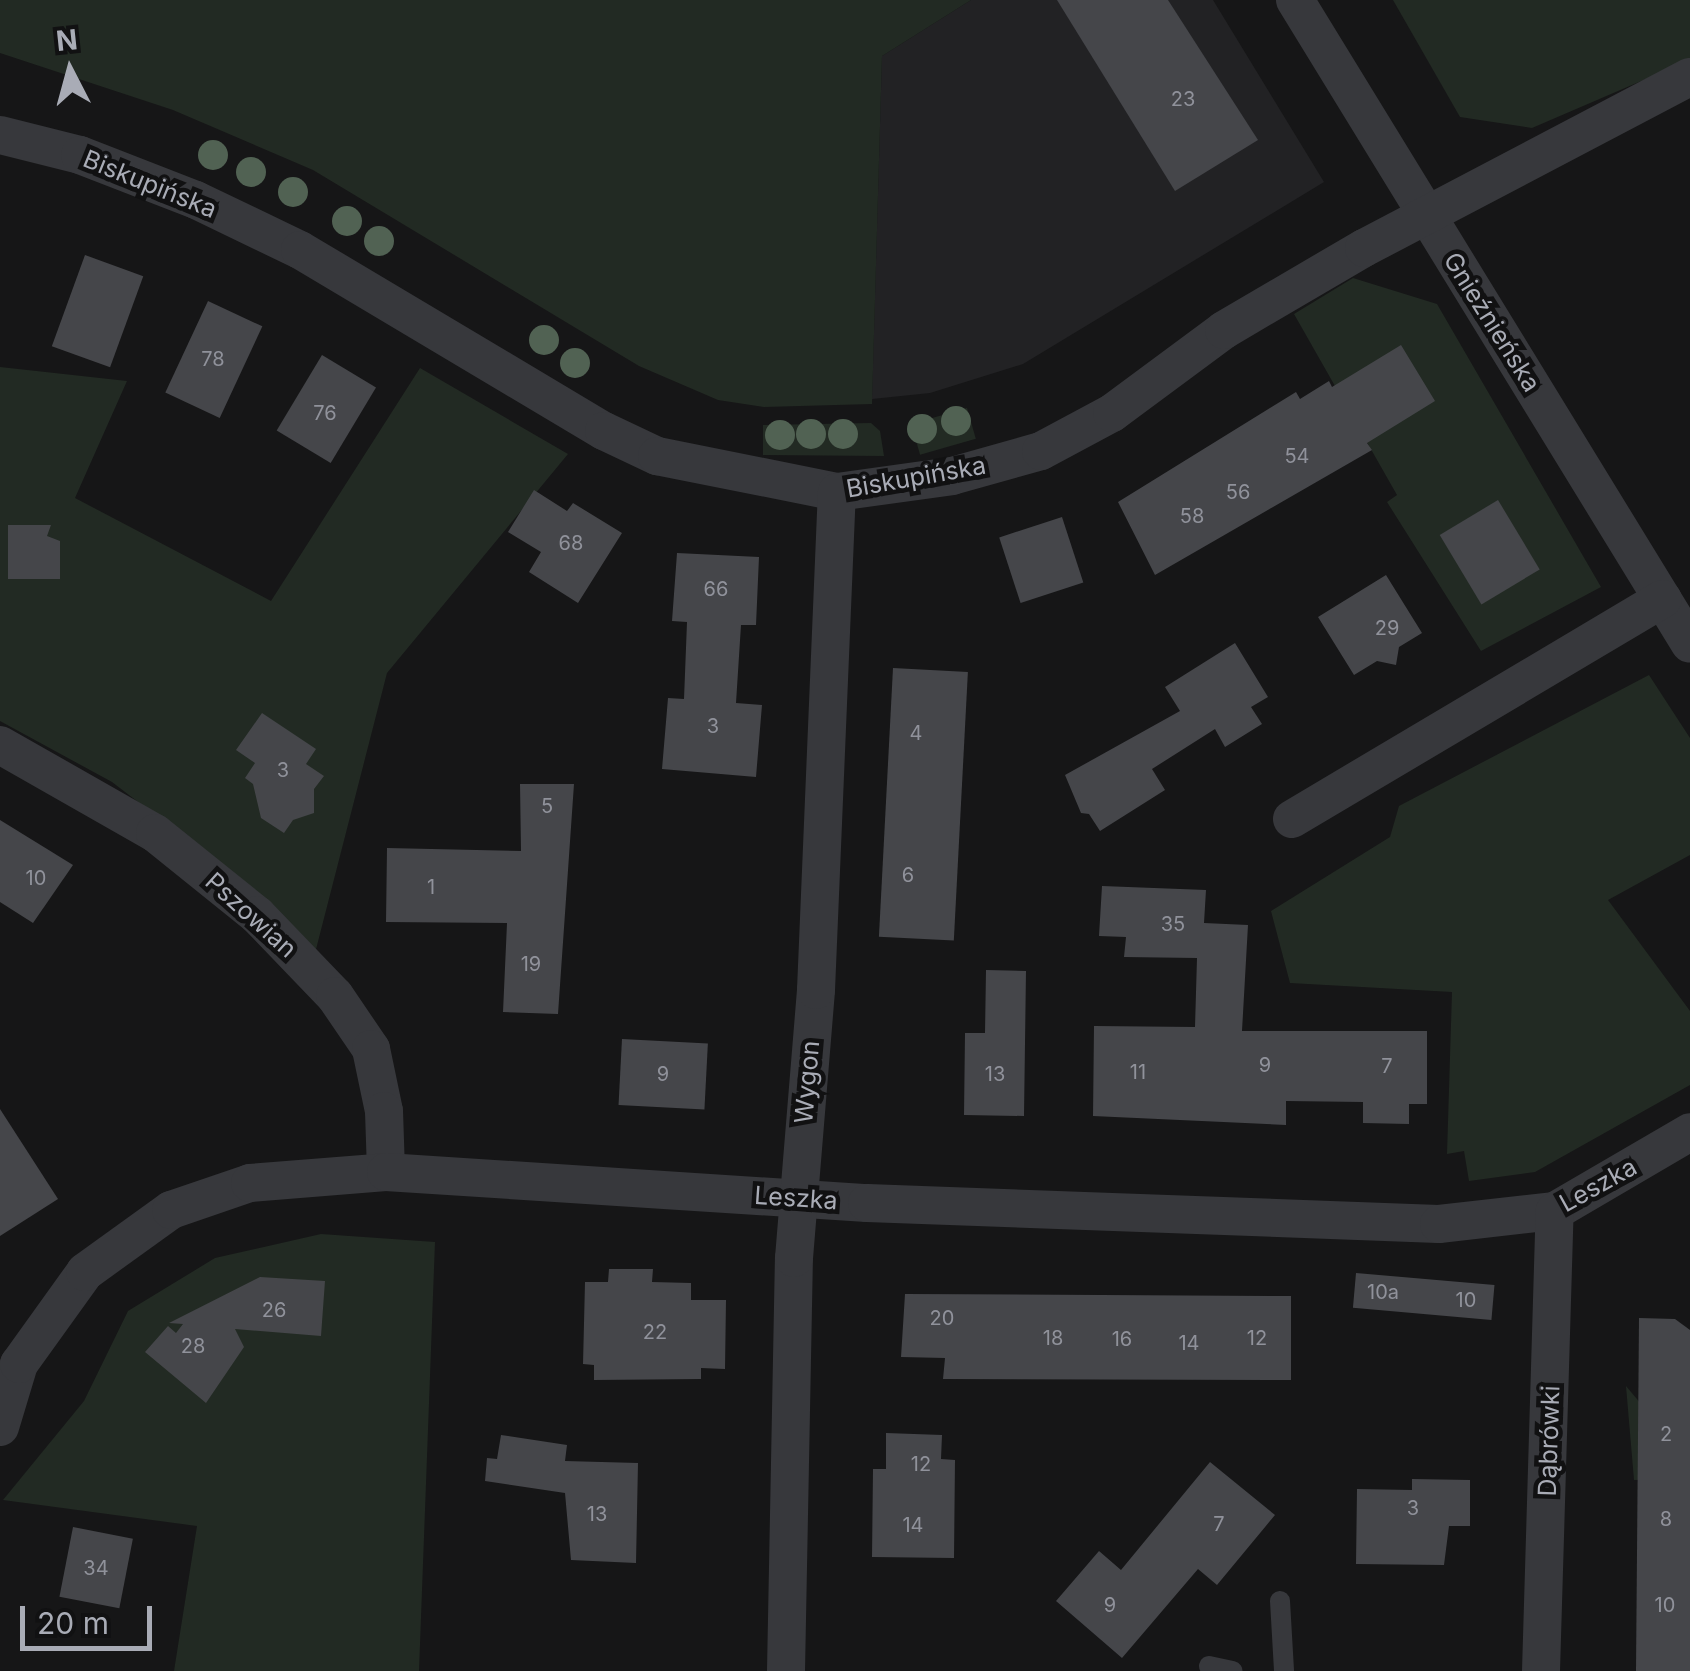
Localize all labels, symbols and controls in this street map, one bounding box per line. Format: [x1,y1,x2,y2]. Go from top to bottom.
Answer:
north arrow [20,20,120,120]
text: N [54,22,79,58]
house number: 23 [1171,87,1195,111]
street label: Biskupińska [79,144,221,224]
street label: Gnieźnieńska [1437,247,1547,397]
house number: 78 [201,347,225,371]
house number: 76 [313,401,337,425]
house number: 54 [1284,444,1310,468]
street label: Biskupińska [844,450,988,504]
house number: 56 [1226,480,1250,504]
house number: 58 [1180,504,1204,528]
house number: 68 [559,531,583,555]
house number: 66 [704,577,728,601]
house number: 29 [1375,616,1399,640]
house number: 3 [707,714,719,738]
house number: 4 [910,721,922,745]
house number: 3 [277,758,289,782]
house number: 5 [541,794,553,818]
house number: 6 [902,863,914,887]
house number: 10 [26,866,46,890]
street label: Pszowian [199,866,303,964]
house number: 1 [427,875,435,899]
house number: 35 [1161,912,1185,936]
house number: 19 [521,952,541,976]
street label: Wygon [788,1039,826,1125]
house number: 9 [1259,1053,1271,1077]
house number: 7 [1381,1054,1393,1078]
house number: 11 [1130,1060,1146,1084]
house number: 9 [657,1062,669,1086]
house number: 13 [985,1062,1005,1086]
street label: Leszka [1554,1152,1642,1218]
street label: Leszka [753,1180,839,1216]
house number: 10a [1367,1280,1399,1304]
house number: 10 [1456,1288,1476,1312]
house number: 26 [262,1298,286,1322]
house number: 20 [930,1306,954,1330]
house number: 22 [643,1320,667,1344]
house number: 18 [1043,1326,1063,1350]
house number: 12 [1247,1326,1267,1350]
house number: 16 [1112,1327,1132,1351]
house number: 14 [1178,1331,1200,1355]
house number: 28 [181,1334,205,1358]
street label: Dąbrówki [1532,1385,1566,1497]
house number: 2 [1660,1422,1672,1446]
house number: 12 [911,1452,931,1476]
house number: 3 [1407,1496,1419,1520]
house number: 13 [587,1502,607,1526]
house number: 8 [1660,1507,1672,1531]
house number: 7 [1213,1512,1225,1536]
house number: 14 [902,1513,924,1537]
house number: 34 [83,1556,109,1580]
scale bar [25,1586,158,1648]
house number: 9 [1104,1593,1116,1617]
house number: 10 [1655,1593,1675,1617]
text: 20 m [37,1605,109,1641]

